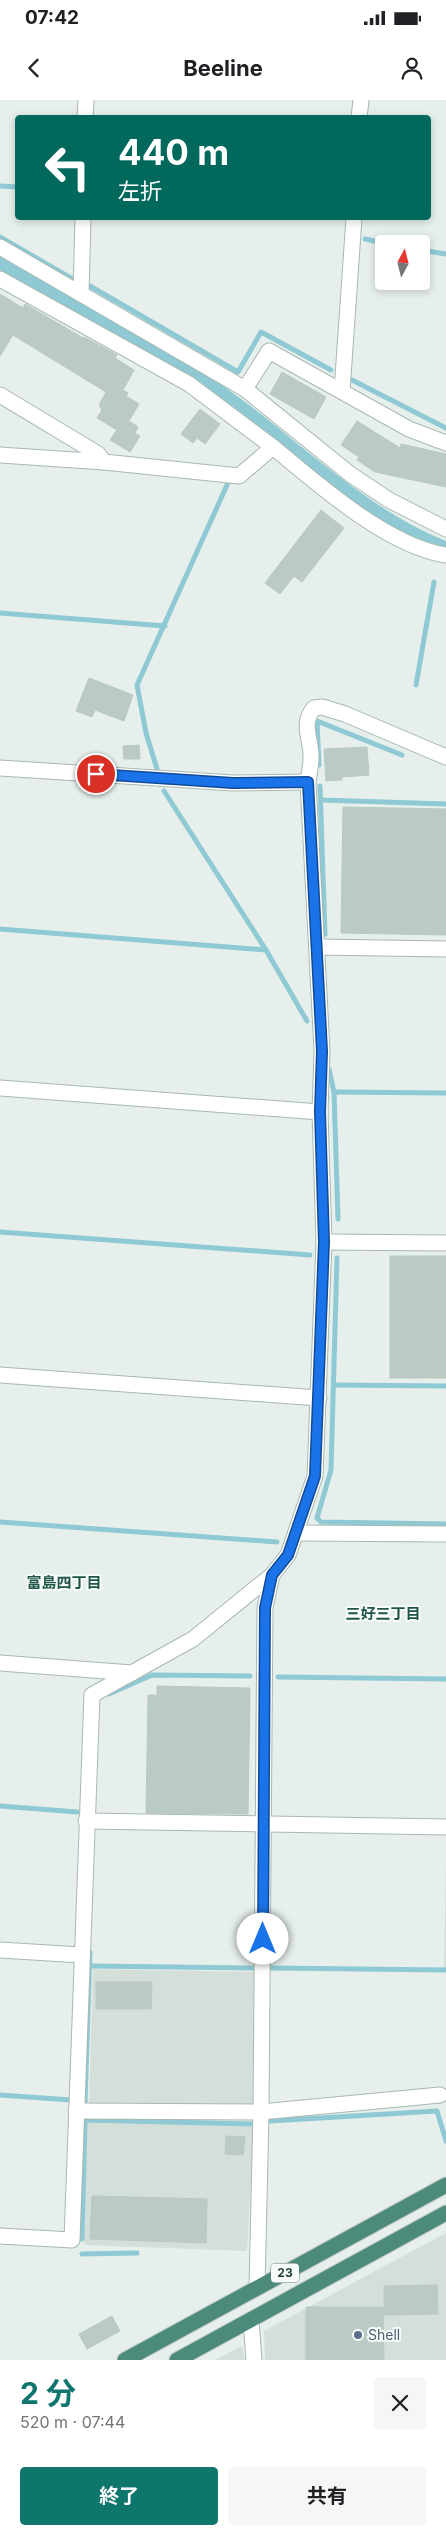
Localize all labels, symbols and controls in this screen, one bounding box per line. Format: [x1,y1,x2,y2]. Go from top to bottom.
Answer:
text: 07:42 [25,6,79,29]
icon: back [20,54,48,82]
icon: person [398,54,426,82]
text: Beeline [183,55,263,81]
text: 440 m [118,131,229,173]
icon: left [35,135,100,200]
text: 左折 [118,178,162,204]
north arrow [375,235,430,290]
map controls [375,235,430,290]
pin [75,753,117,795]
icon: arrive [82,760,110,788]
district label: 富島四丁目 [26,1573,102,1592]
district label: 三好三丁目 [345,1604,421,1623]
position arrow [236,1912,288,1964]
road number: 23 [271,2264,299,2282]
place label: Shell [368,2326,400,2343]
marker: Shell [352,2329,364,2341]
text: 2 分 [20,2375,76,2411]
button: close [374,2377,426,2429]
text: 520 m · 07:44 [20,2412,125,2432]
button: 終了 [20,2467,218,2525]
button: 共有 [228,2467,426,2525]

